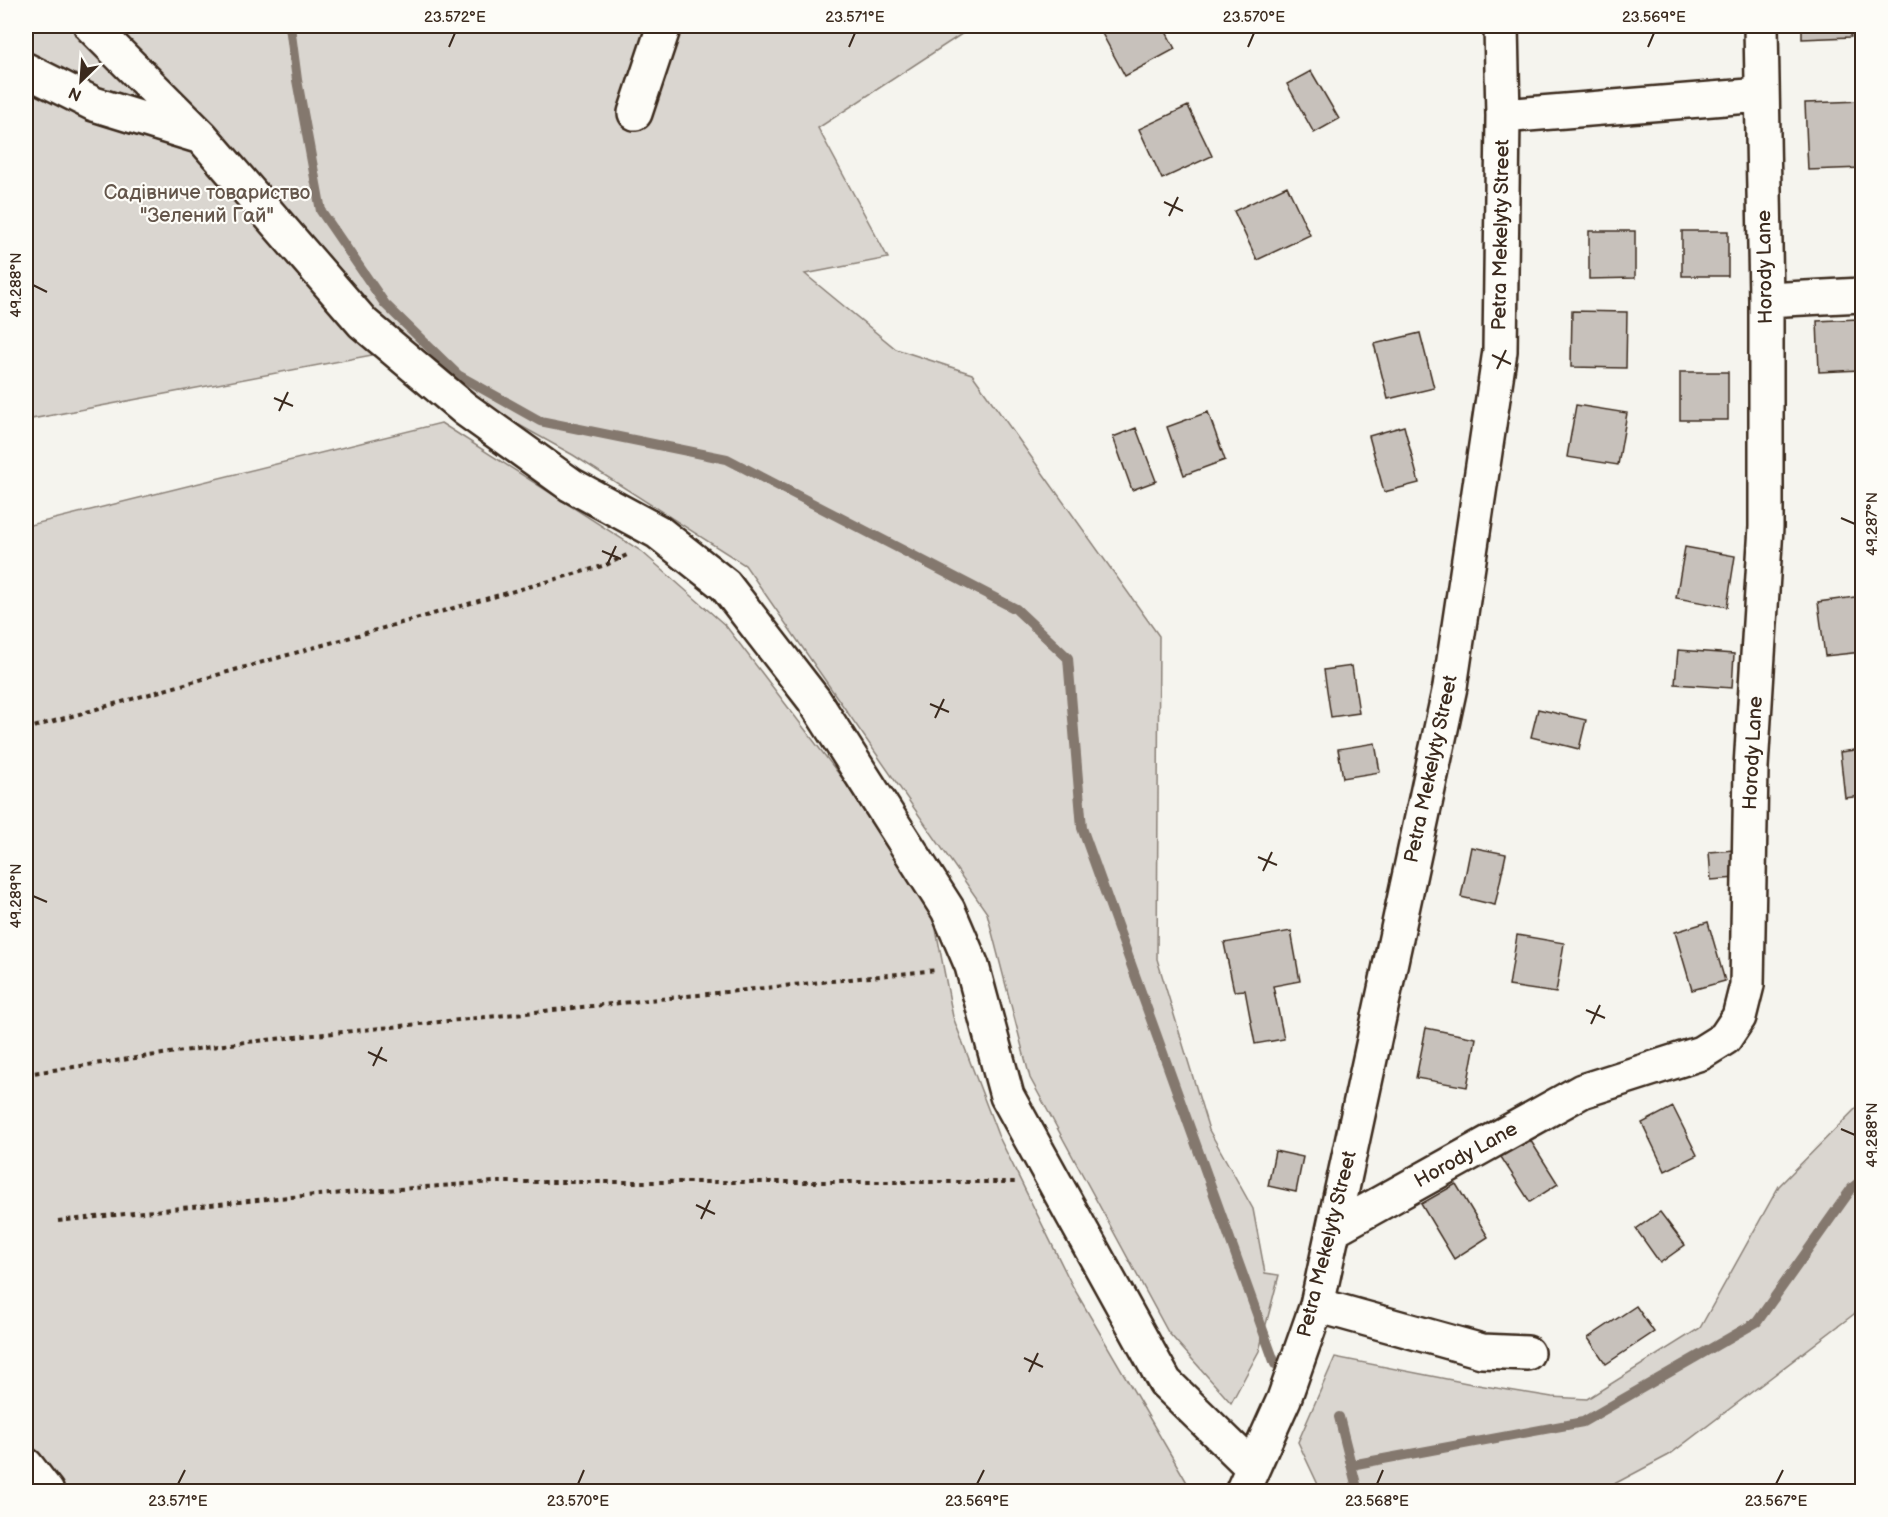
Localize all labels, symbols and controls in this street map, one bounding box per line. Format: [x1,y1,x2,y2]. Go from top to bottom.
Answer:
text: 23.572°E [424,8,486,27]
text: 23.571°E [825,8,885,27]
text: 23.570°E [1223,8,1285,27]
text: 23.569°E [1622,8,1686,27]
north arrow [51,51,111,111]
text: N [66,82,85,104]
street label: Petra Mekelyty Street [1487,139,1515,331]
park label: Садівниче товариство "Зелений Гай" [104,181,310,228]
street label: Horody Lane [1752,210,1778,324]
text: 49.288°N [7,252,26,318]
text: 49.287°N [1863,492,1882,556]
street label: Petra Mekelyty Street [1399,673,1463,865]
street label: Horody Lane [1738,695,1768,811]
text: 49.289°N [7,863,26,929]
text: 49.288°N [1863,1102,1882,1168]
street label: Horody Lane [1410,1117,1522,1193]
street label: Petra Mekelyty Street [1292,1148,1362,1340]
text: 23.571°E [148,1492,208,1511]
text: 23.570°E [547,1492,609,1511]
text: 23.569°E [945,1492,1009,1511]
text: 23.568°E [1345,1492,1409,1511]
text: 23.567°E [1745,1492,1807,1511]

